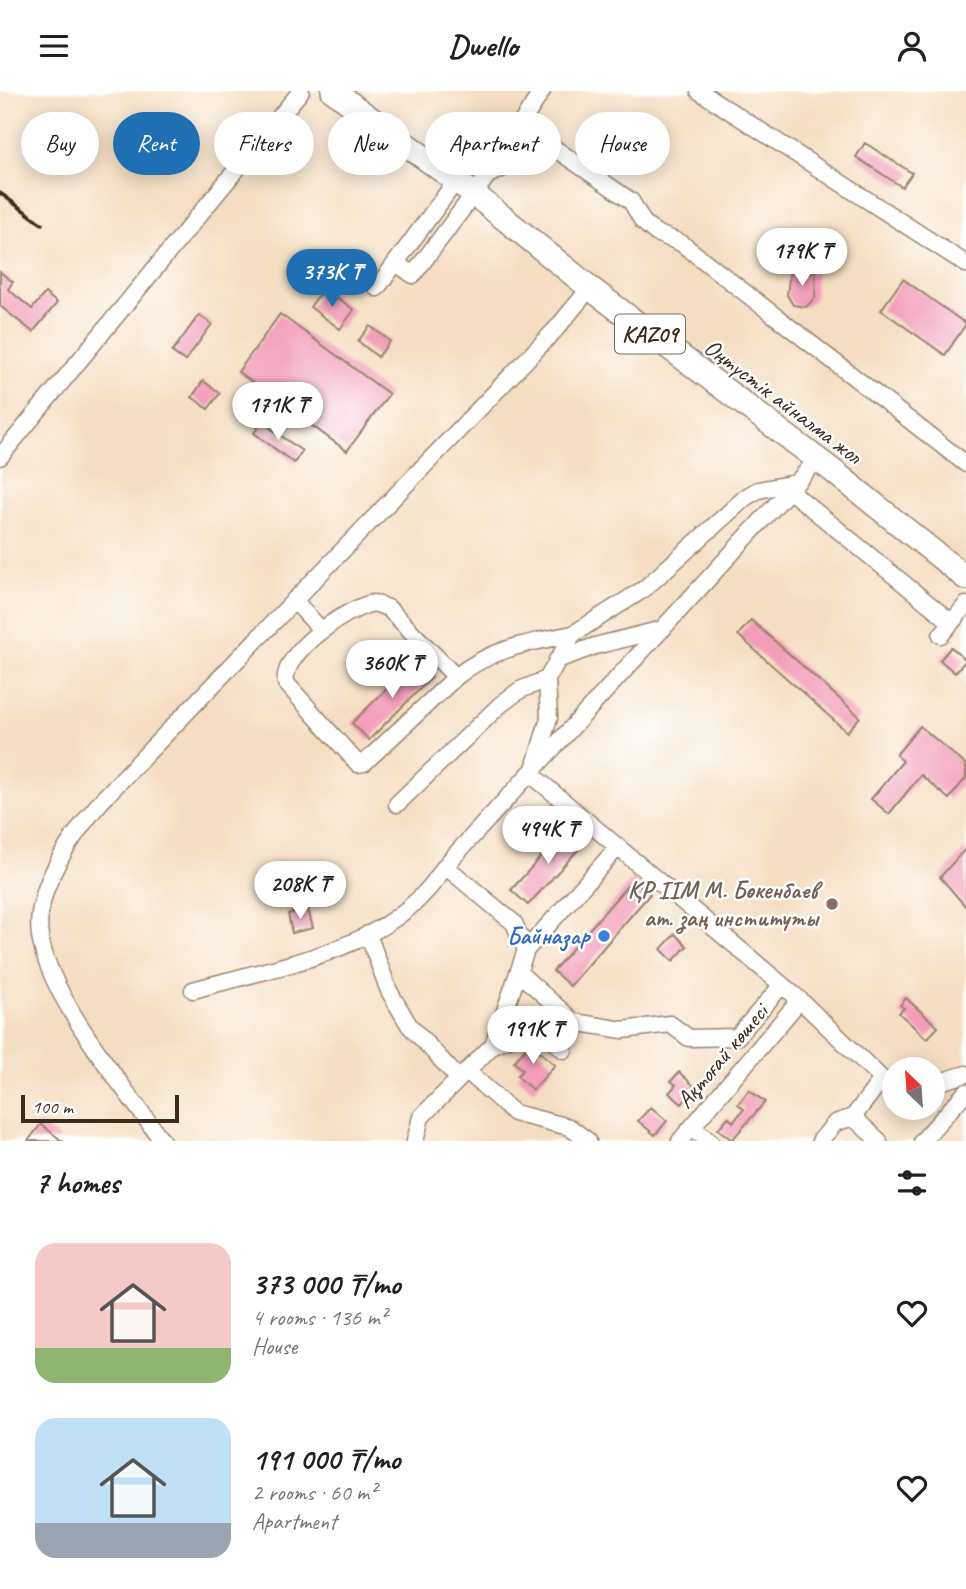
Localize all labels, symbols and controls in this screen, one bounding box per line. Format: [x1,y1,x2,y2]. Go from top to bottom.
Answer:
text: Dwello [448,25,518,66]
icon: menu [35,27,73,65]
icon: person [893,27,931,65]
chip: Buy [21,112,99,175]
chip: Rent [113,112,200,175]
chip: Filters [214,112,314,175]
chip: New [328,112,411,175]
chip: Apartment [425,112,561,175]
chip: House [575,112,670,175]
pin: 179K ₸ [745,229,859,288]
text: 179K ₸ [772,236,832,265]
pin: 373K ₸ [275,249,389,309]
text: 373K ₸ [302,257,362,286]
road number: KAZ09 [615,315,685,353]
street label: Оңтүстік айналма жол [698,332,869,471]
pin: 171K ₸ [221,383,335,442]
text: 171K ₸ [248,390,308,419]
pin: 360K ₸ [335,641,449,700]
text: 360K ₸ [362,648,422,677]
pin: 494K ₸ [491,807,605,866]
text: 494K ₸ [518,814,578,843]
pin: 208K ₸ [243,861,357,921]
text: 208K ₸ [270,869,330,898]
place label: ҚР ІІМ М. Бөкенбаев ат. заң институты [628,875,823,934]
marker: ҚР ІІМ М. Бөкенбаев ат. заң институты [824,896,840,912]
place label: Байназар [507,921,592,952]
marker: Байназар [596,928,612,944]
street label: Ақтоғай көшесі [670,996,776,1114]
pin: 191K ₸ [476,1007,590,1066]
text: 191K ₸ [503,1014,563,1043]
north arrow [882,1057,945,1120]
map controls [882,1057,945,1120]
scale bar [21,1092,178,1124]
text: 100 m [32,1095,73,1119]
text: 7 homes [35,1164,120,1202]
icon: filters [893,1164,931,1202]
text: 373 000 ₸/mo [252,1265,400,1303]
icon: home [91,1271,175,1355]
icon: heart [893,1294,931,1332]
text: 4 rooms · 136 m² [252,1303,387,1332]
text: House [252,1332,297,1361]
text: 191 000 ₸/mo [252,1440,400,1478]
icon: home [91,1446,175,1530]
icon: heart [893,1469,931,1507]
text: 2 rooms · 60 m² [252,1478,376,1507]
text: Apartment [252,1507,337,1536]

